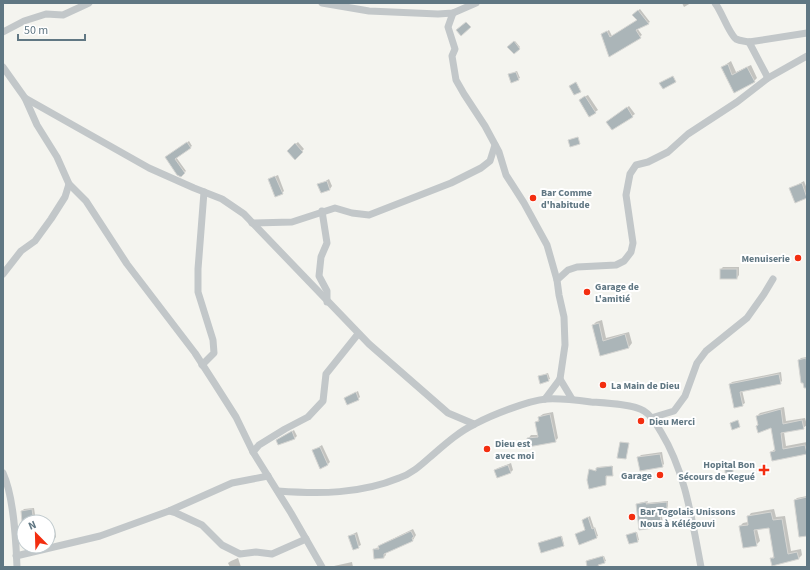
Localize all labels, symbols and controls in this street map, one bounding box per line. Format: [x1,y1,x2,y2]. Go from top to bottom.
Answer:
scale bar [18,16,85,42]
text: 50 m [24,22,48,39]
place label: Bar Comme d'habitude [541,186,592,212]
marker: Bar Comme d'habitude [528,193,538,203]
place label: Menuiserie [742,252,790,266]
marker: Menuiserie [793,253,803,263]
place label: Garage de L'amitié [595,280,639,306]
marker: Garage de L'amitié [582,287,592,297]
place label: La Main de Dieu [611,379,680,393]
marker: La Main de Dieu [598,380,608,390]
place label: Dieu Merci [649,415,695,429]
marker: Dieu Merci [636,416,646,426]
place label: Dieu est avec moi [495,437,534,463]
marker: Dieu est avec moi [482,444,492,454]
place label: Hopital Bon Sécours de Kegué [678,458,755,484]
marker: Hopital Bon Sécours de Kegué [758,464,770,476]
place label: Garage [621,469,652,483]
marker: Garage [655,470,665,480]
place label: Bar Togolais Unissons Nous à Kélégouvi [640,505,736,531]
marker: Bar Togolais Unissons Nous à Kélégouvi [627,512,637,522]
north arrow [16,514,56,554]
text: N [26,517,39,534]

